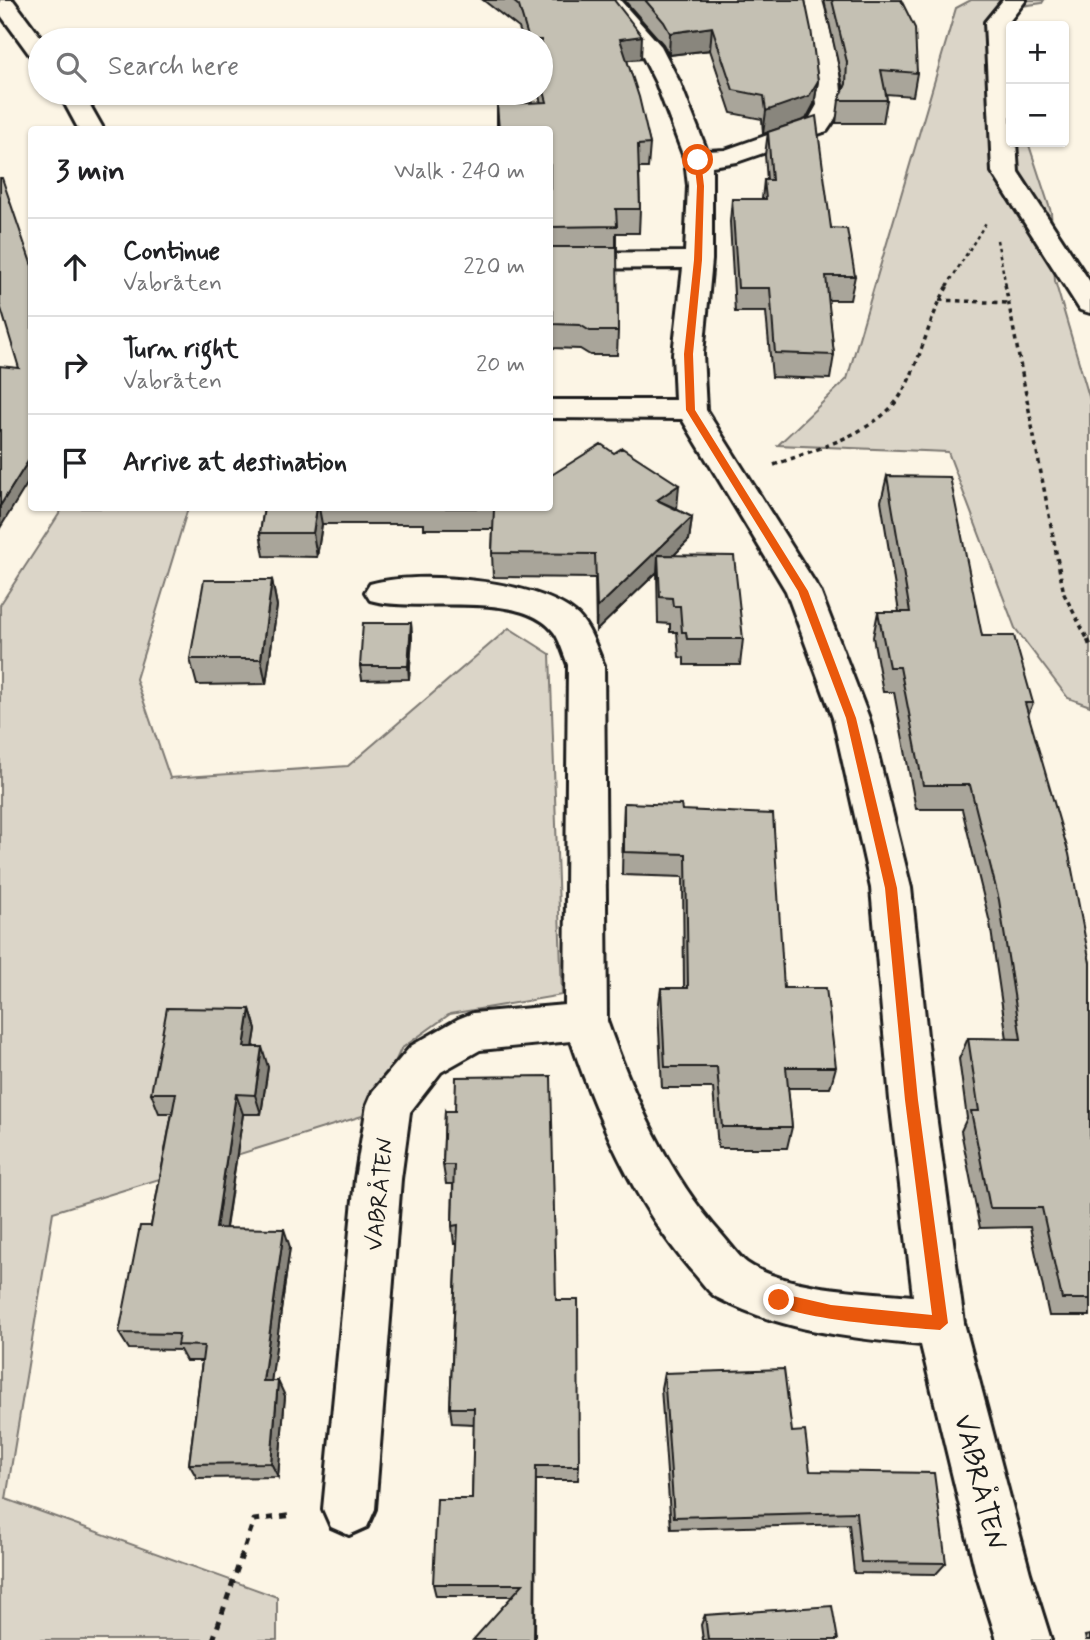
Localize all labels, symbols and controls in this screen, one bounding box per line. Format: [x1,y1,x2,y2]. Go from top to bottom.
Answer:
map controls [1006,21,1069,147]
button: + [1006,21,1069,84]
search box [28,28,553,105]
icon: search [52,48,90,86]
text: Search here [108,50,239,84]
button: − [1006,84,1069,147]
route start [682,144,713,175]
text: 3 min [56,152,125,191]
text: Walk · 240 m [394,157,525,187]
text: Continue [123,235,220,269]
icon: ahead [56,248,94,286]
text: 220 m [463,252,525,282]
text: Vabråten [123,269,222,299]
text: Turn right [123,333,239,367]
icon: right [56,346,94,384]
text: 20 m [476,350,525,380]
text: Vabråten [123,367,222,397]
icon: arrive [56,444,94,482]
text: Arrive at destination [123,446,347,480]
street label: VABRÅTEN [360,1136,402,1252]
route end [763,1284,794,1315]
street label: VABRÅTEN [944,1411,1014,1554]

